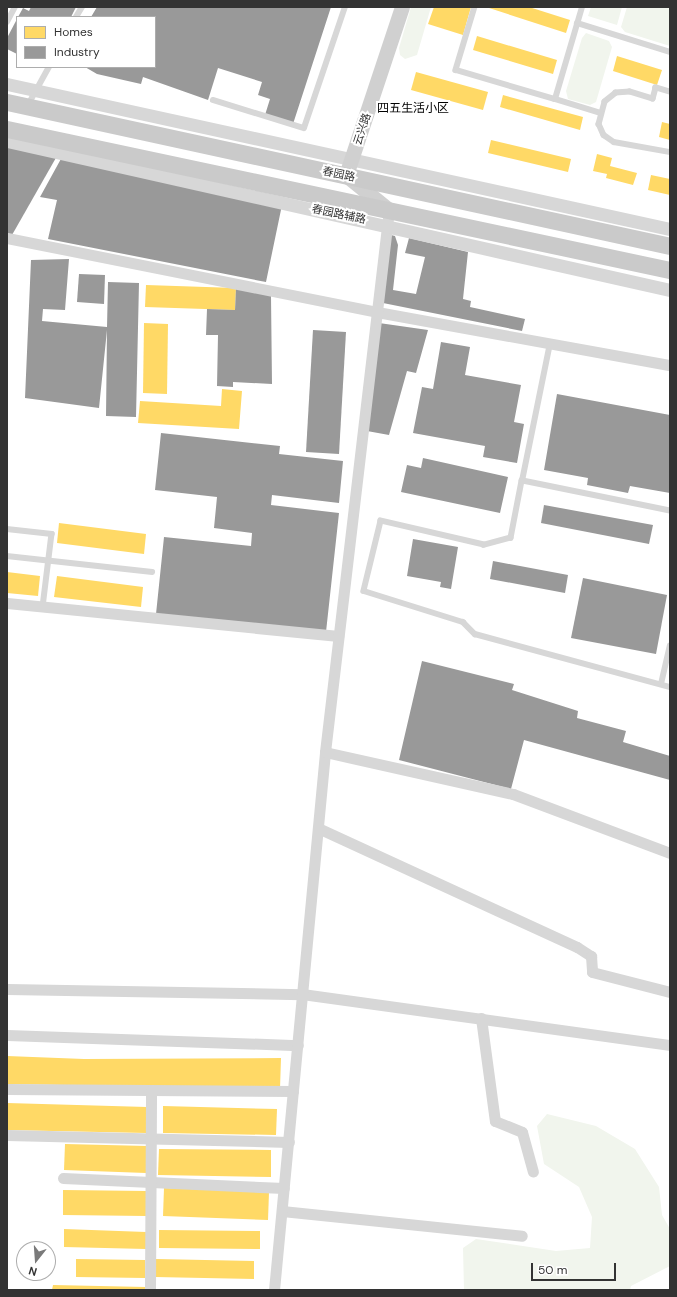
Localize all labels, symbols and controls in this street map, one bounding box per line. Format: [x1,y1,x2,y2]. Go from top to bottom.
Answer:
legend [16,16,156,68]
text: Homes [54,24,93,40]
text: Industry [54,44,100,60]
district label: 四五生活小区 [377,102,449,116]
street label: 云兴路 [351,111,373,147]
street label: 春园路 [321,164,357,184]
street label: 春园路辅路 [311,202,367,226]
north arrow [16,1241,56,1281]
scale bar [533,1255,618,1281]
text: 50 m [538,1262,567,1278]
text: N [27,1264,39,1279]

